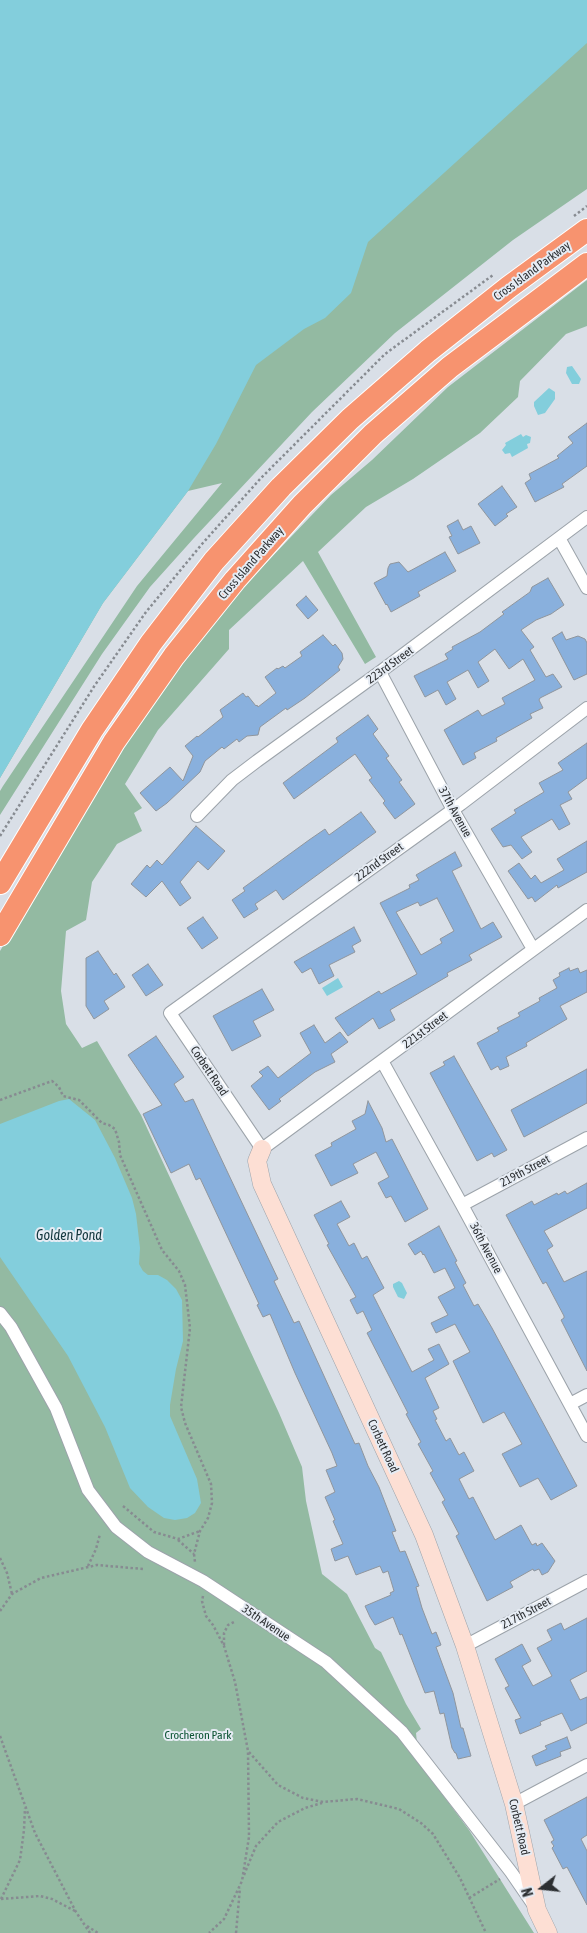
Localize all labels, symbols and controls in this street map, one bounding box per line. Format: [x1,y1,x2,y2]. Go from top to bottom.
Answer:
street label: Cross Island Parkway [491,238,573,304]
street label: Cross Island Parkway [216,524,286,602]
street label: 223rd Street [364,643,416,687]
street label: 37th Avenue [435,784,475,840]
street label: 222nd Street [352,840,406,884]
street label: 221st Street [400,1008,450,1052]
street label: Corbett Road [187,1043,231,1099]
street label: 219th Street [498,1152,552,1190]
street label: 36th Avenue [467,1220,505,1276]
water label: Golden Pond [36,1228,102,1244]
street label: Corbett Road [364,1417,402,1475]
street label: 217th Street [499,1594,553,1632]
street label: 35th Avenue [239,1602,293,1644]
park label: Crocheron Park [165,1728,231,1742]
street label: Corbett Road [506,1798,532,1856]
north arrow [517,1863,567,1913]
text: N [519,1886,536,1898]

